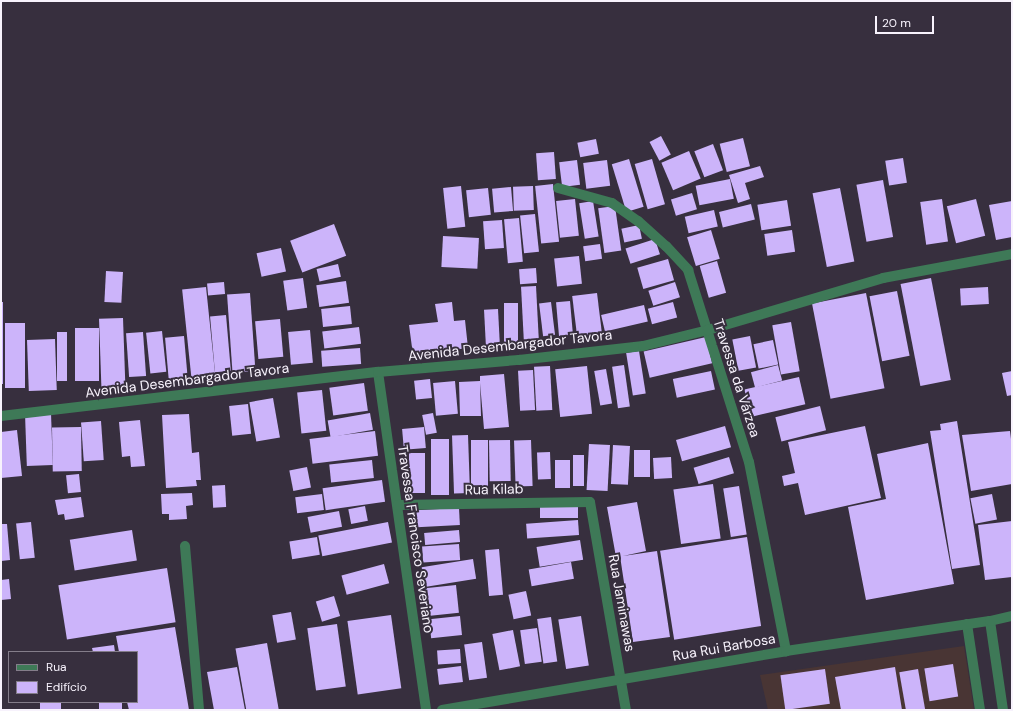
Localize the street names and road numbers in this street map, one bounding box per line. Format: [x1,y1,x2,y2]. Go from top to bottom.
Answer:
street label: Travessa da Várzea [710,317,764,439]
street label: Avenida Desembargador Tavora [407,326,613,364]
street label: Avenida Desembargador Tavora [84,359,290,401]
street label: Travessa Francisco Severiano [394,444,438,634]
street label: Rua Kilab [464,480,524,498]
street label: Rua Jaminawas [605,553,639,653]
street label: Rua Rui Barbosa [671,630,777,664]

